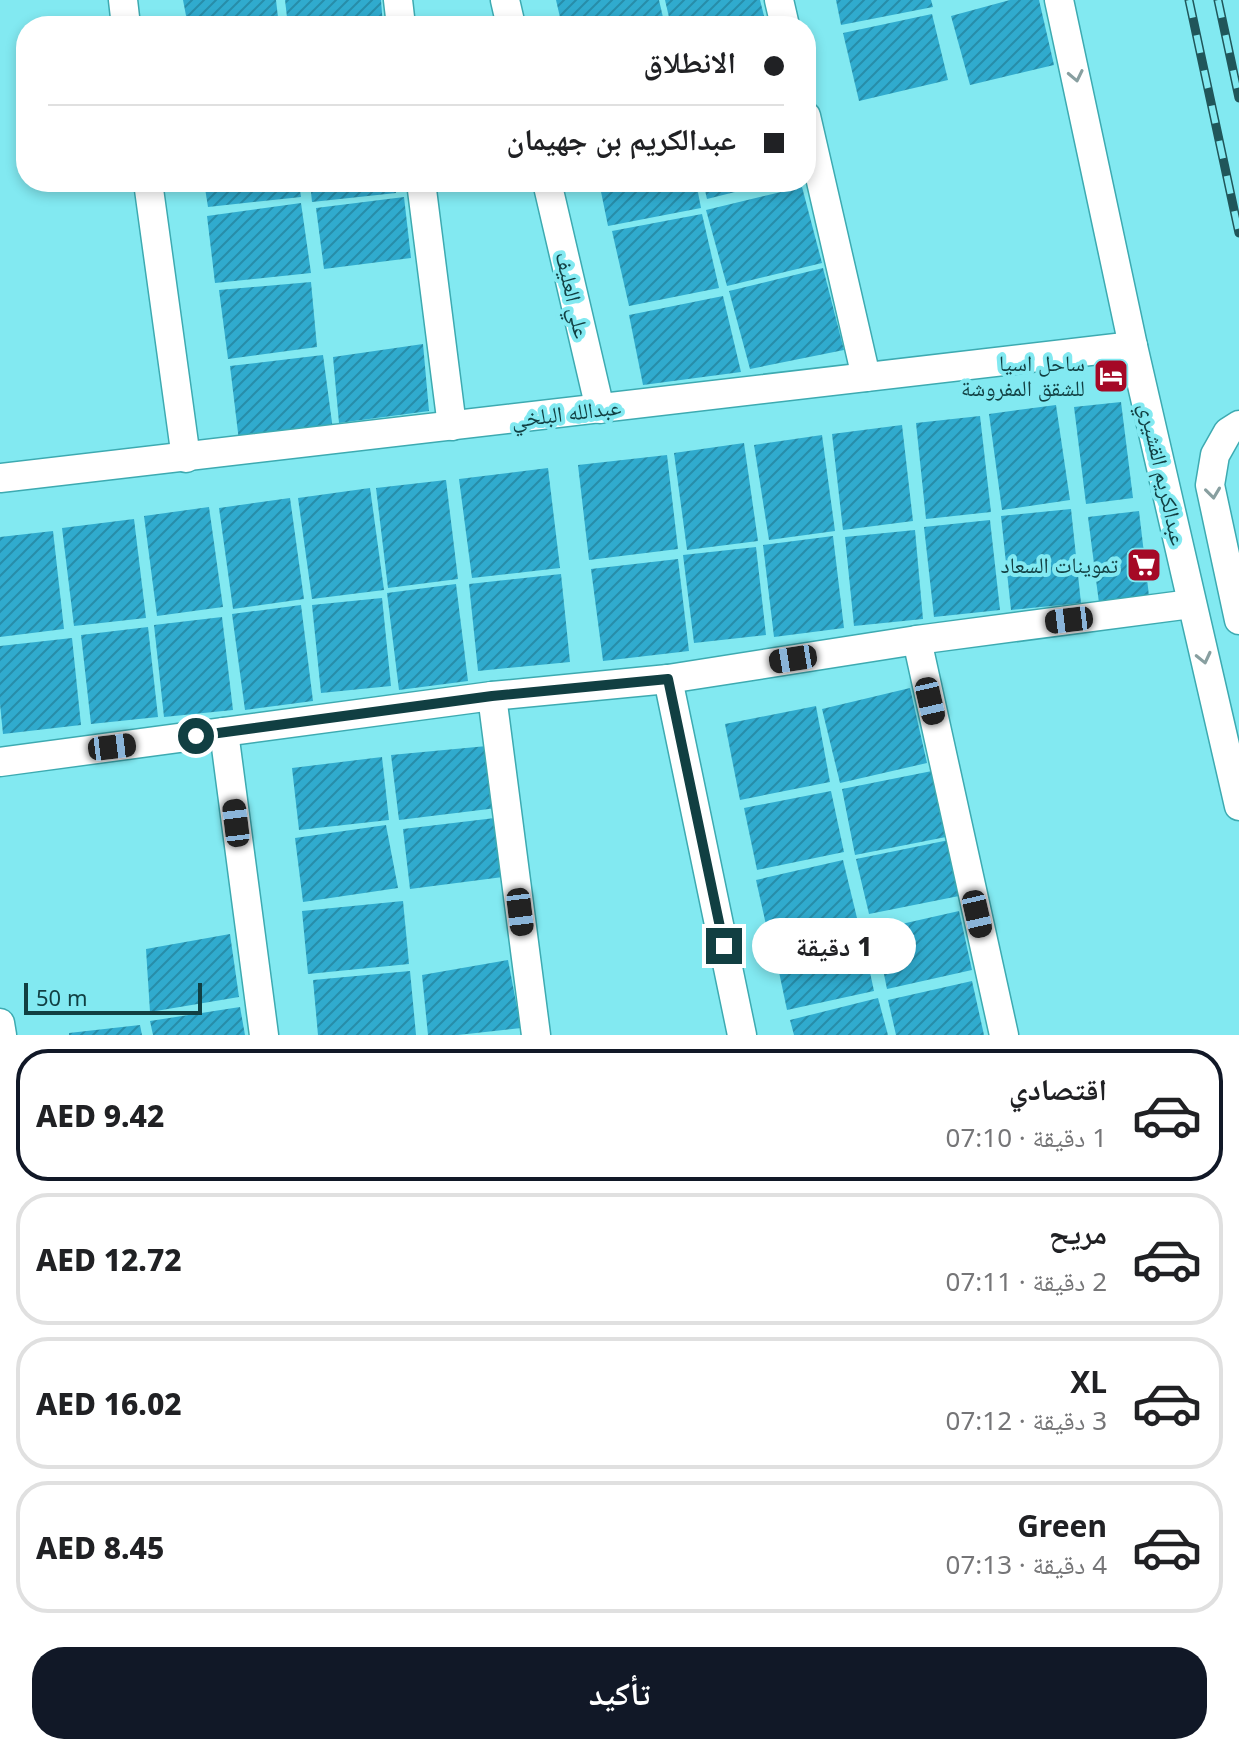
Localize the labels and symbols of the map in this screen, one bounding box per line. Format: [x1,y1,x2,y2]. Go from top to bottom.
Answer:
one-way arrow [1066,70,1083,83]
street label: علي العليف [546,249,598,342]
place label: ساحل اسيا للشقق المفروشة [961,347,1085,402]
hotel icon: ساحل اسيا للشقق المفروشة [1092,357,1130,395]
street label: عبدالله البلخي [509,390,623,437]
street label: عبدالكريم القشيري [1130,400,1195,549]
one-way arrow [1204,486,1221,499]
supermarket icon: تموينات السعاد [1125,546,1163,584]
place label: تموينات السعاد [1001,549,1119,579]
car [1044,605,1094,635]
car [767,643,819,675]
one-way arrow [1195,651,1212,665]
car [913,675,947,727]
route start [178,718,214,754]
car [87,732,137,762]
car [221,798,251,848]
car [505,887,535,937]
car [960,888,994,940]
callout: 1 دقيقة [752,918,916,974]
route end [706,928,742,964]
scale bar [24,979,202,1015]

